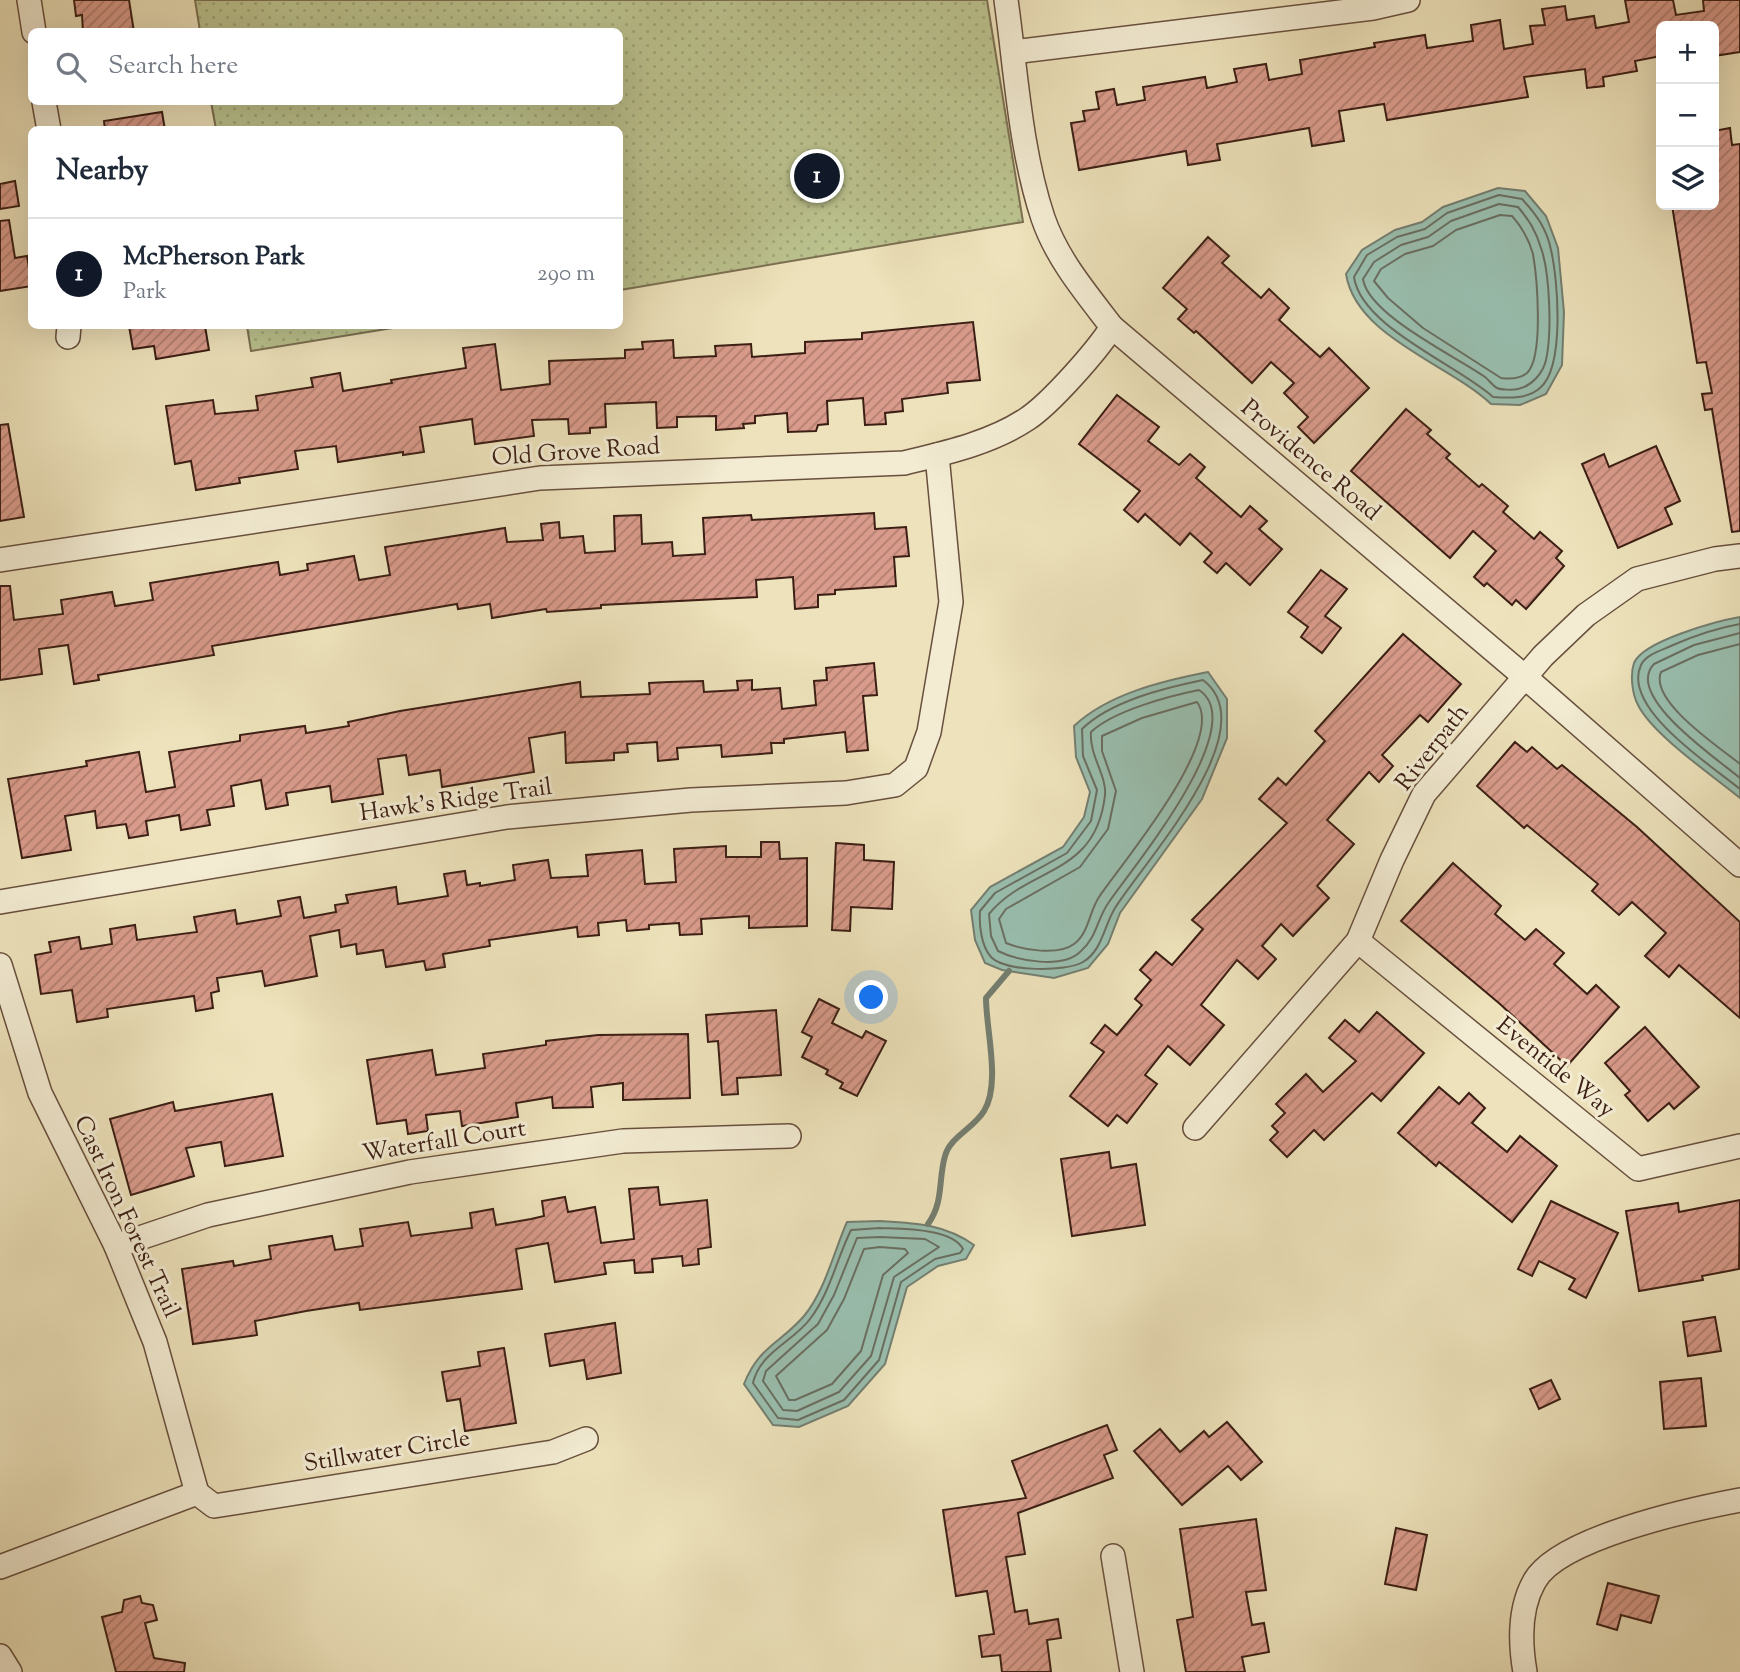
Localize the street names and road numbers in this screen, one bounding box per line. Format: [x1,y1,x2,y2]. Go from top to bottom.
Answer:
street label: Providence Road [1233,392,1388,530]
street label: Old Grove Road [491,430,662,476]
street label: Riverpath [1388,697,1478,799]
street label: Hawk's Ridge Trail [358,771,555,831]
street label: Eventide Way [1488,1009,1622,1127]
street label: Cast Iron Forest Trail [64,1110,188,1324]
street label: Waterfall Court [360,1112,528,1172]
street label: Stillwater Circle [301,1422,473,1482]

